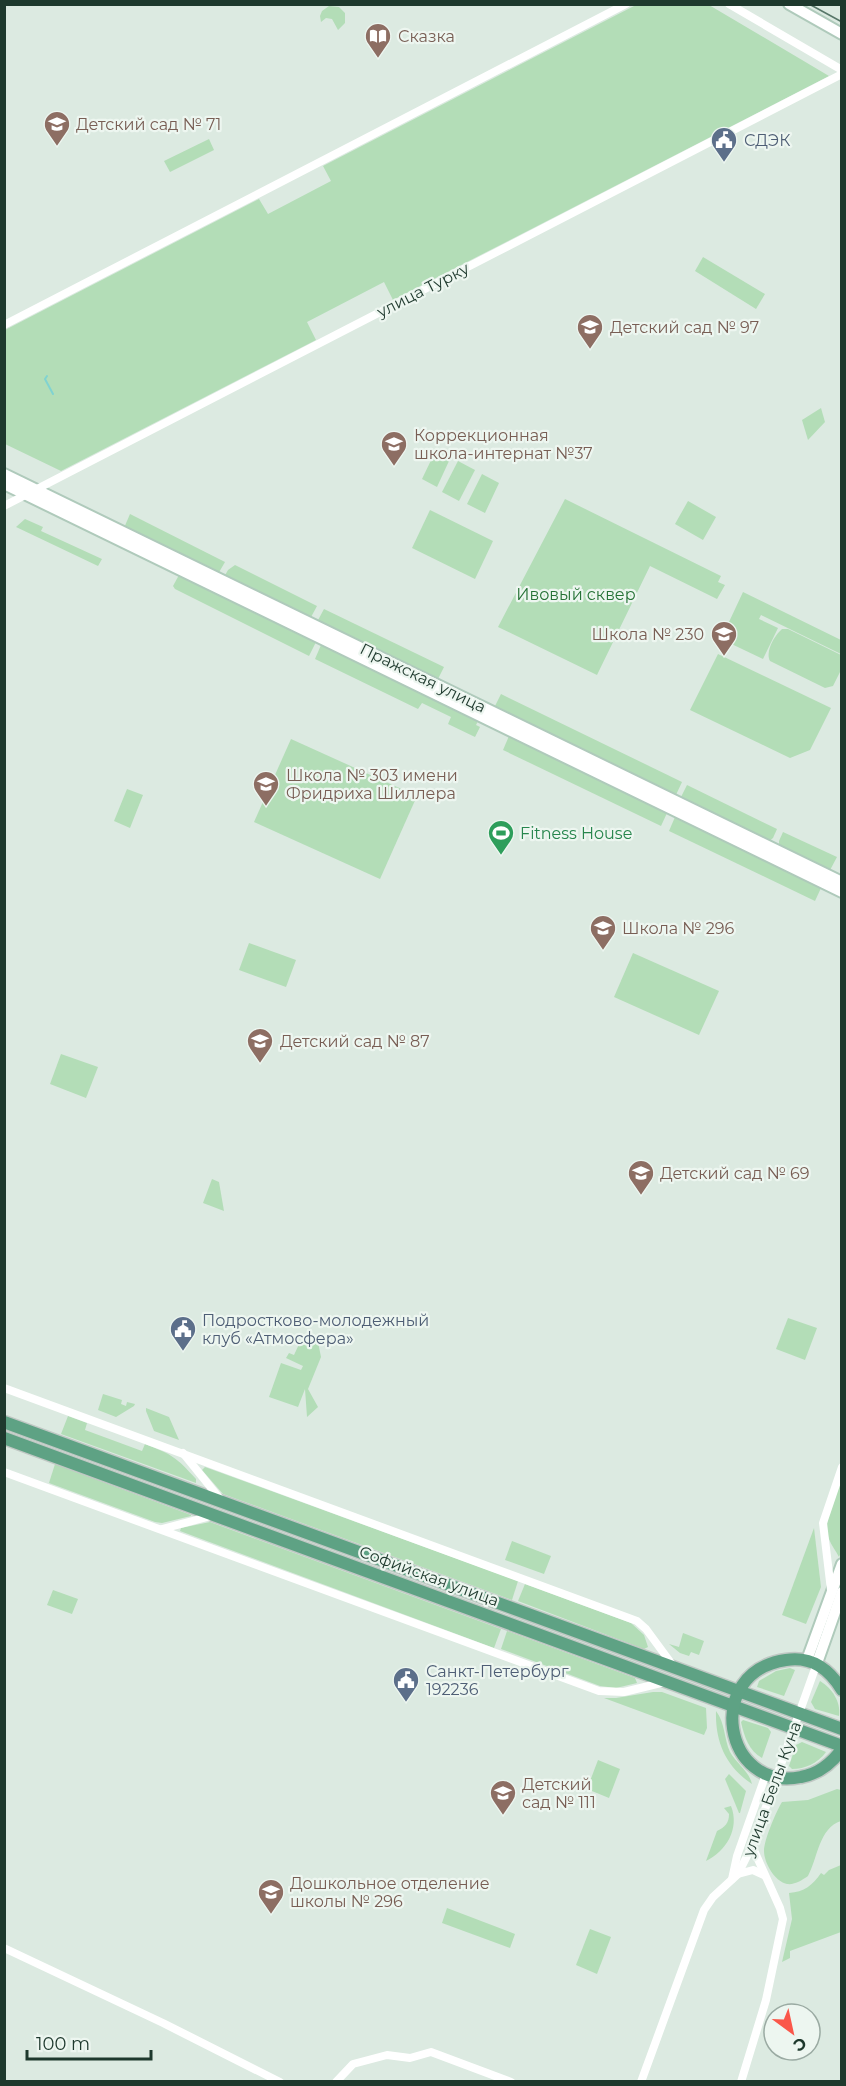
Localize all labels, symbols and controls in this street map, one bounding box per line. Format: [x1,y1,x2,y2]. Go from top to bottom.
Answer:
library icon: Сказка [363,21,393,59]
place label: Сказка [398,27,455,46]
school or university icon: Детский сад № 71 [42,109,72,147]
place label: Детский сад № 71 [76,115,221,134]
public building icon: СДЭК [709,125,739,163]
place label: СДЭК [744,131,790,150]
street label: улица Турку [373,259,472,322]
school or university icon: Детский сад № 97 [575,312,605,350]
place label: Детский сад № 97 [610,318,759,337]
place label: Коррекционная школа-интернат №37 [414,426,593,463]
school or university icon: Коррекционная школа-интернат №37 [379,429,409,467]
park label: Ивовый сквер [516,585,636,604]
school or university icon: Школа № 230 [709,619,739,657]
place label: Школа № 230 [592,625,704,644]
street label: Пражская улица [357,639,489,717]
place label: Школа № 303 имени Фридриха Шиллера [286,766,458,803]
school or university icon: Школа № 303 имени Фридриха Шиллера [251,769,281,807]
sports icon: Fitness House [486,818,516,856]
place label: Fitness House [520,824,632,843]
school or university icon: Школа № 296 [588,913,618,951]
place label: Школа № 296 [622,919,735,938]
school or university icon: Детский сад № 87 [245,1026,275,1064]
place label: Детский сад № 87 [280,1032,430,1051]
school or university icon: Детский сад № 69 [626,1158,656,1196]
place label: Детский сад № 69 [660,1164,810,1183]
place label: Подростково-молодежный клуб «Атмосфера» [202,1311,429,1348]
public building icon: Подростково-молодежный клуб «Атмосфера» [168,1314,198,1352]
street label: Софийская улица [357,1542,501,1610]
place label: Санкт-Петербург 192236 [426,1662,569,1699]
public building icon: Санкт-Петербург 192236 [391,1665,421,1703]
street label: улица Белы Куна [738,1719,805,1860]
place label: Детский сад № 111 [522,1775,596,1812]
school or university icon: Детский сад № 111 [488,1778,518,1816]
place label: Дошкольное отделение школы № 296 [290,1874,490,1911]
school or university icon: Дошкольное отделение школы № 296 [256,1877,286,1915]
north arrow [762,2002,822,2062]
scale bar [27,2023,152,2061]
text: 100 m [36,2033,90,2055]
text: С [790,2033,810,2055]

